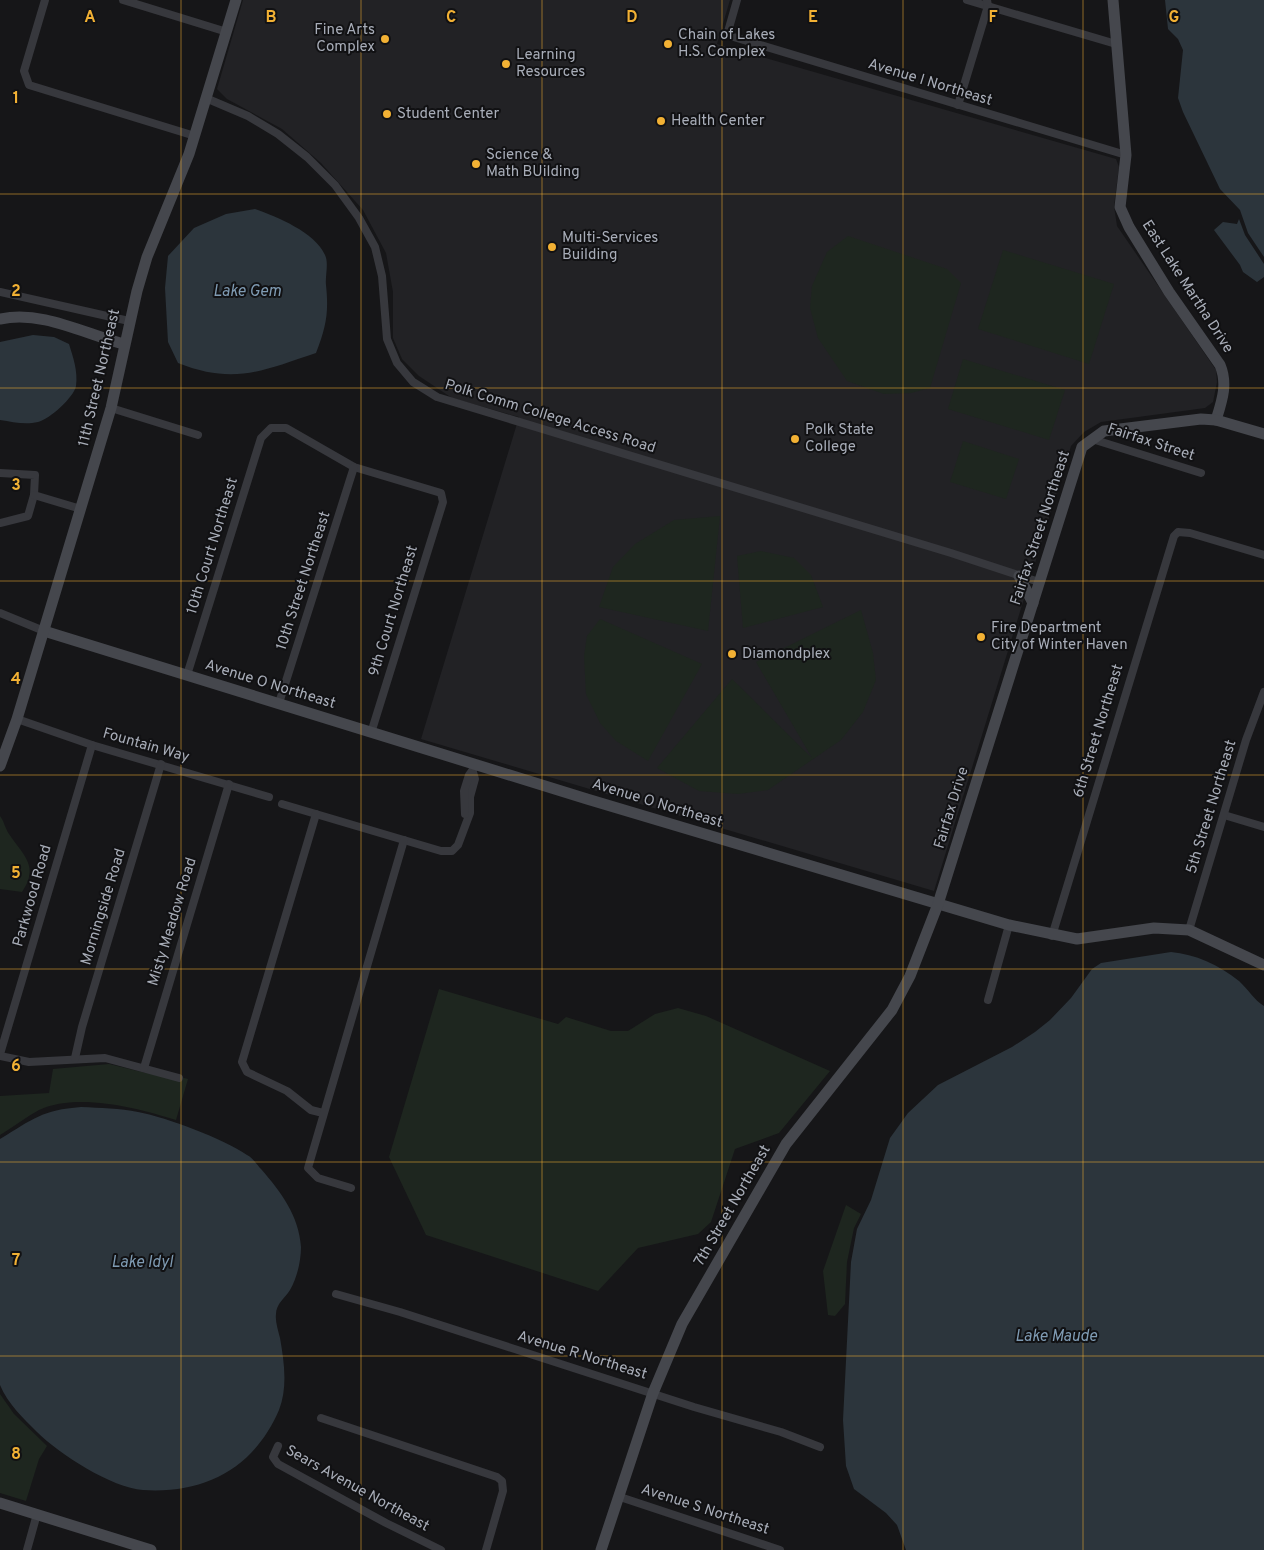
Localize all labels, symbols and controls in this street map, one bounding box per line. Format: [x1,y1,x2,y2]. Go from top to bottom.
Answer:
text: A [84,8,96,28]
text: B [265,8,277,28]
text: C [446,8,456,28]
text: D [626,8,638,28]
text: E [808,8,818,28]
text: F [988,8,998,28]
text: G [1169,8,1179,28]
place label: Fine Arts Complex [314,21,375,57]
place label: Chain of Lakes H.S. Complex [678,26,775,62]
marker: Fine Arts Complex [379,33,391,45]
marker: Chain of Lakes H.S. Complex [662,38,674,50]
place label: Learning Resources [516,46,585,82]
street label: Avenue I Northeast [866,55,994,111]
marker: Learning Resources [500,58,512,70]
text: 1 [13,89,19,109]
place label: Student Center [397,105,500,124]
marker: Student Center [381,108,393,120]
place label: Health Center [671,112,765,131]
marker: Health Center [655,115,667,127]
place label: Science & Math BUilding [486,146,580,182]
marker: Science & Math BUilding [470,158,482,170]
street label: East Lake Martha Drive [1137,217,1237,357]
place label: Multi-Services Building [562,229,658,265]
marker: Multi-Services Building [546,241,558,253]
text: 2 [11,282,21,302]
water label: Lake Gem [213,282,281,302]
street label: 11th Street Northeast [75,307,125,449]
street label: Polk Comm College Access Road [442,376,658,458]
street label: Fairfax Street [1105,420,1197,466]
place label: Polk State College [805,421,874,457]
marker: Polk State College [789,433,801,445]
street label: Fairfax Street Northeast [1007,448,1075,608]
street label: 10th Court Northeast [183,475,243,617]
text: 3 [11,476,21,496]
street label: 10th Street Northeast [273,509,335,653]
street label: 9th Court Northeast [365,543,423,679]
place label: Fire Department City of Winter Haven [991,619,1128,655]
marker: Fire Department City of Winter Haven [975,631,987,643]
place label: Diamondplex [742,645,830,664]
marker: Diamondplex [726,648,738,660]
street label: Avenue O Northeast [202,656,338,714]
street label: 6th Street Northeast [1070,662,1128,800]
text: 4 [11,670,21,690]
street label: Fountain Way [100,725,192,767]
street label: 5th Street Northeast [1183,738,1241,876]
street label: Fairfax Drive [931,765,973,851]
street label: Avenue O Northeast [589,775,725,833]
street label: Parkwood Road [9,843,57,949]
street label: Morningside Road [77,846,131,968]
street label: Misty Meadow Road [144,855,202,989]
text: 5 [11,864,21,884]
text: 6 [11,1057,21,1077]
street label: 7th Street Northeast [691,1142,775,1270]
text: 7 [12,1251,20,1271]
water label: Lake Idyl [111,1253,174,1273]
street label: Avenue R Northeast [515,1327,649,1385]
water label: Lake Maude [1015,1327,1098,1347]
street label: Sears Avenue Northeast [282,1442,432,1536]
text: 8 [11,1445,21,1465]
street label: Avenue S Northeast [638,1480,772,1540]

